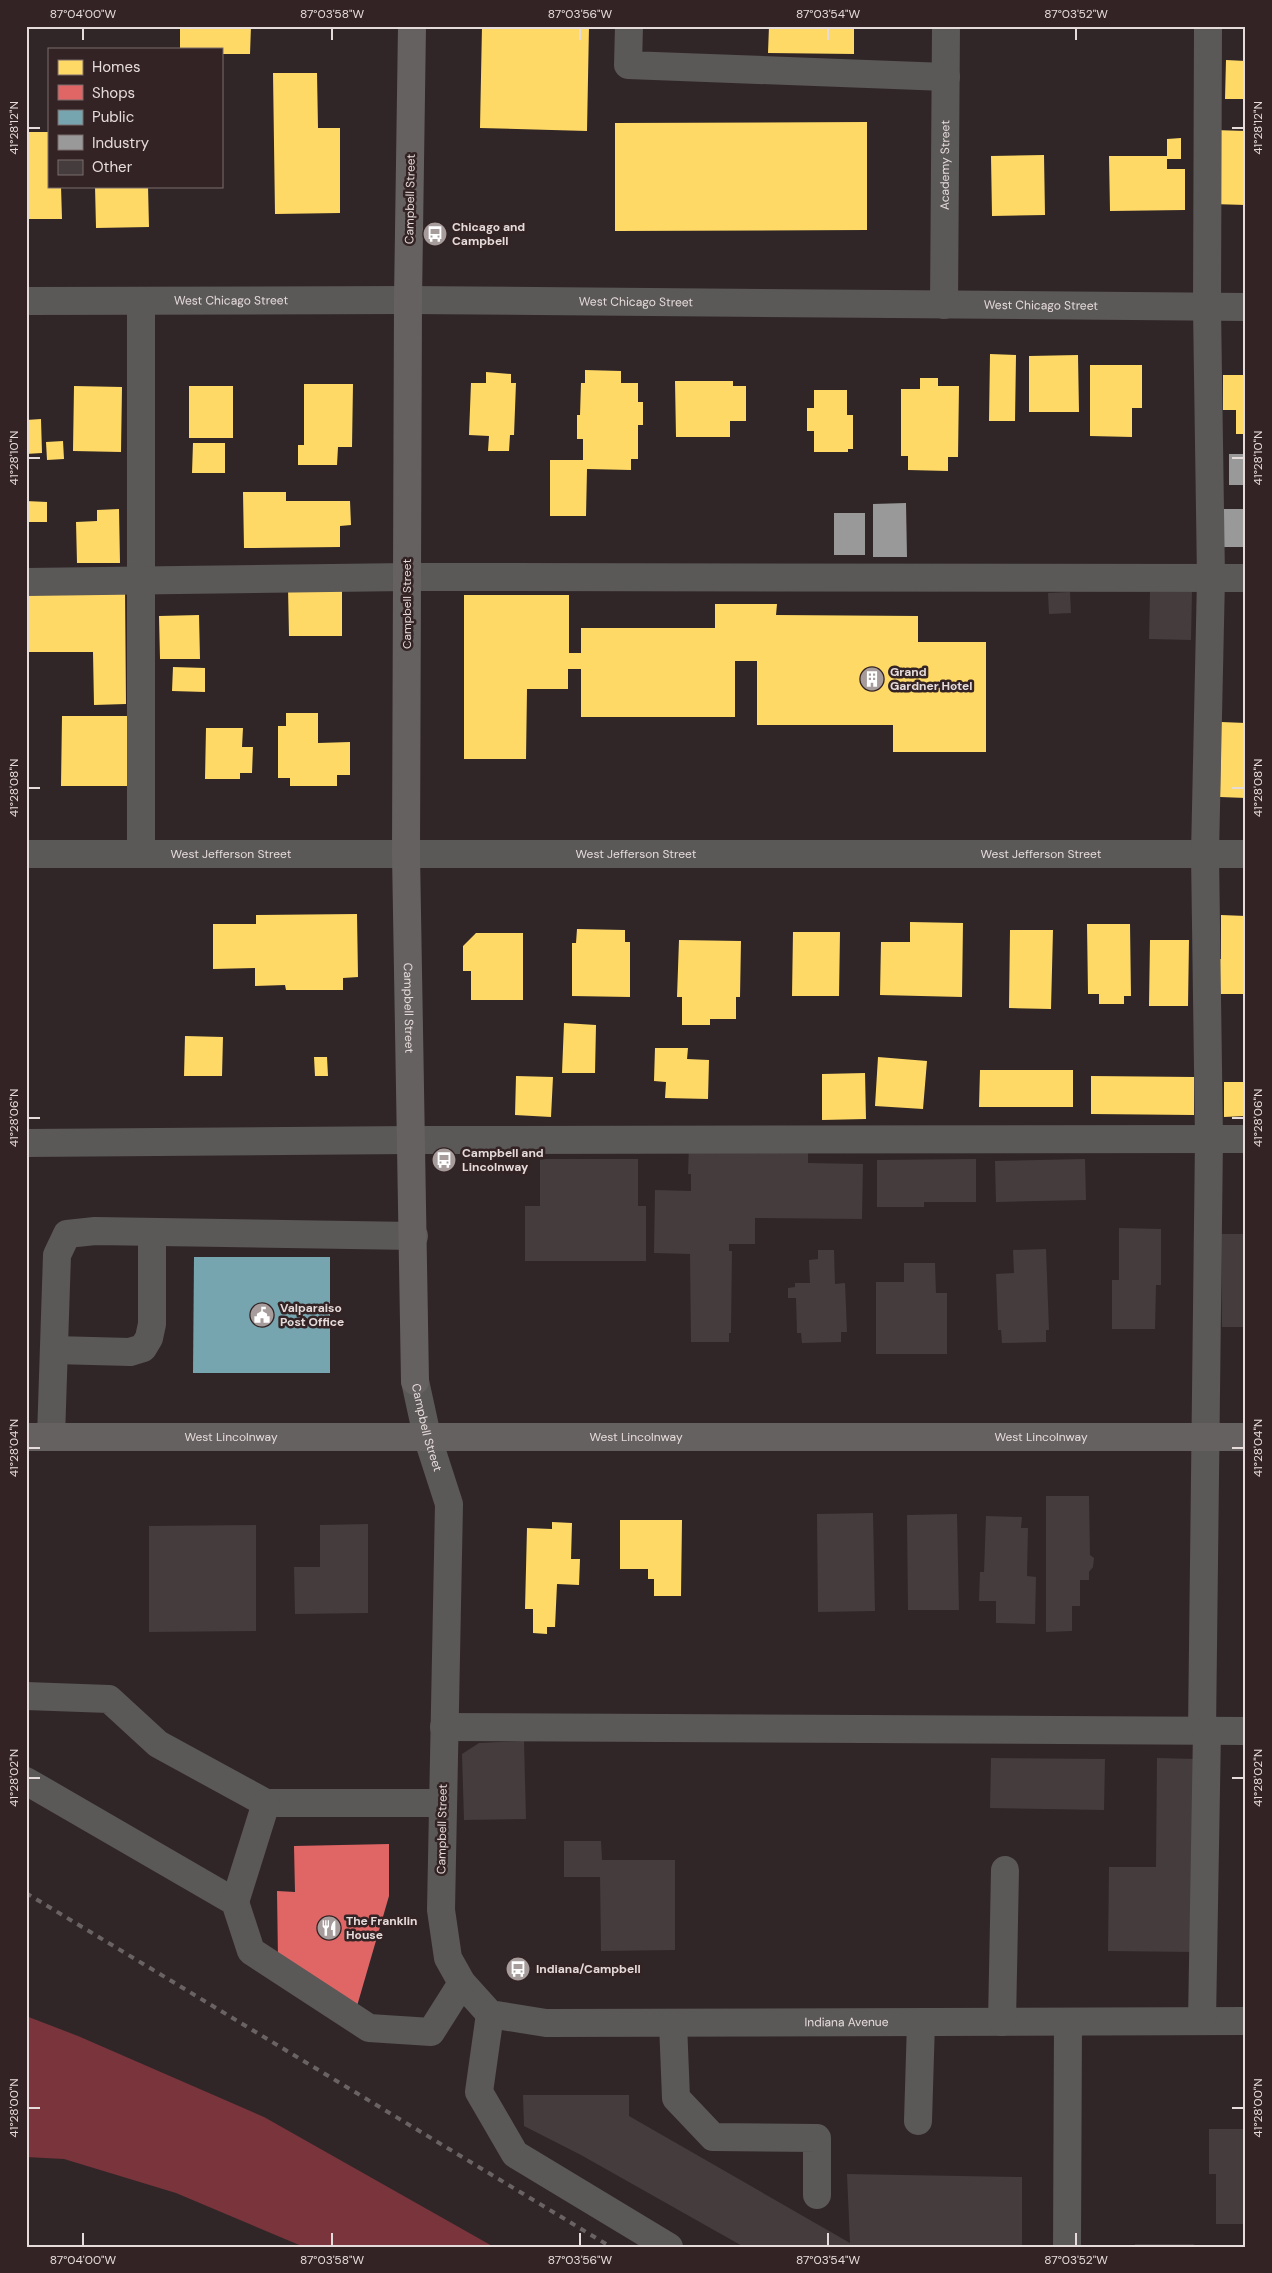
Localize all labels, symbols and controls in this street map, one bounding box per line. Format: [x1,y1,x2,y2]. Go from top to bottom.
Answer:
text: 87°04'00"W [50,6,117,22]
text: 87°03'58"W [300,6,364,22]
text: 87°03'56"W [548,6,613,22]
text: 87°03'54"W [796,6,860,22]
text: 87°03'52"W [1044,6,1108,22]
legend [48,48,222,188]
text: Homes [92,57,141,77]
text: Shops [92,83,135,103]
text: 41°28'12"N [6,101,22,155]
text: 41°28'12"N [1250,101,1266,155]
text: Public [92,107,134,127]
street label: Academy Street [937,120,953,210]
text: Industry [92,133,150,153]
street label: Campbell Street [401,153,419,244]
text: Other [92,157,133,177]
place label: Chicago and Campbell [452,219,525,249]
bus stop icon: Chicago and Campbell [422,221,448,247]
street label: West Chicago Street [174,292,288,309]
street label: West Chicago Street [579,293,693,310]
street label: West Chicago Street [984,297,1098,314]
text: 41°28'10"N [6,431,22,485]
text: 41°28'10"N [1250,431,1266,485]
street label: Campbell Street [399,559,415,649]
place label: Grand Gardner Hotel [890,664,973,694]
building icon: Grand Gardner Hotel [859,666,885,692]
text: 41°28'08"N [6,759,22,817]
text: 41°28'08"N [1250,759,1266,817]
street label: West Jefferson Street [171,846,292,862]
street label: West Jefferson Street [576,846,697,862]
street label: West Jefferson Street [981,846,1102,862]
street label: Campbell Street [400,963,417,1054]
text: 41°28'06"N [6,1089,22,1147]
text: 41°28'06"N [1250,1089,1266,1147]
place label: Campbell and Lincolnway [462,1145,544,1175]
bus stop icon: Campbell and Lincolnway [431,1147,457,1173]
place label: Valparaiso Post Office [280,1300,344,1330]
public building icon: Valparaiso Post Office [249,1302,275,1328]
street label: Campbell Street [408,1382,446,1474]
text: 41°28'04"N [6,1419,22,1477]
text: 41°28'04"N [1250,1419,1266,1477]
street label: West Lincolnway [184,1429,278,1445]
street label: West Lincolnway [589,1429,683,1445]
street label: West Lincolnway [994,1429,1088,1445]
text: 41°28'02"N [6,1749,22,1807]
text: 41°28'02"N [1250,1749,1266,1807]
street label: Campbell Street [433,1783,451,1874]
place label: The Franklin House [346,1913,417,1943]
restaurant icon: The Franklin House [316,1915,342,1941]
bus stop icon: Indiana/Campbell [505,1956,531,1982]
place label: Indiana/Campbell [536,1961,641,1977]
street label: Indiana Avenue [804,2014,889,2030]
text: 41°28'00"N [6,2078,22,2138]
text: 41°28'00"N [1250,2078,1266,2138]
text: 87°04'00"W [50,2252,117,2268]
text: 87°03'58"W [300,2252,364,2268]
text: 87°03'56"W [548,2252,613,2268]
text: 87°03'54"W [796,2252,860,2268]
text: 87°03'52"W [1044,2252,1108,2268]

